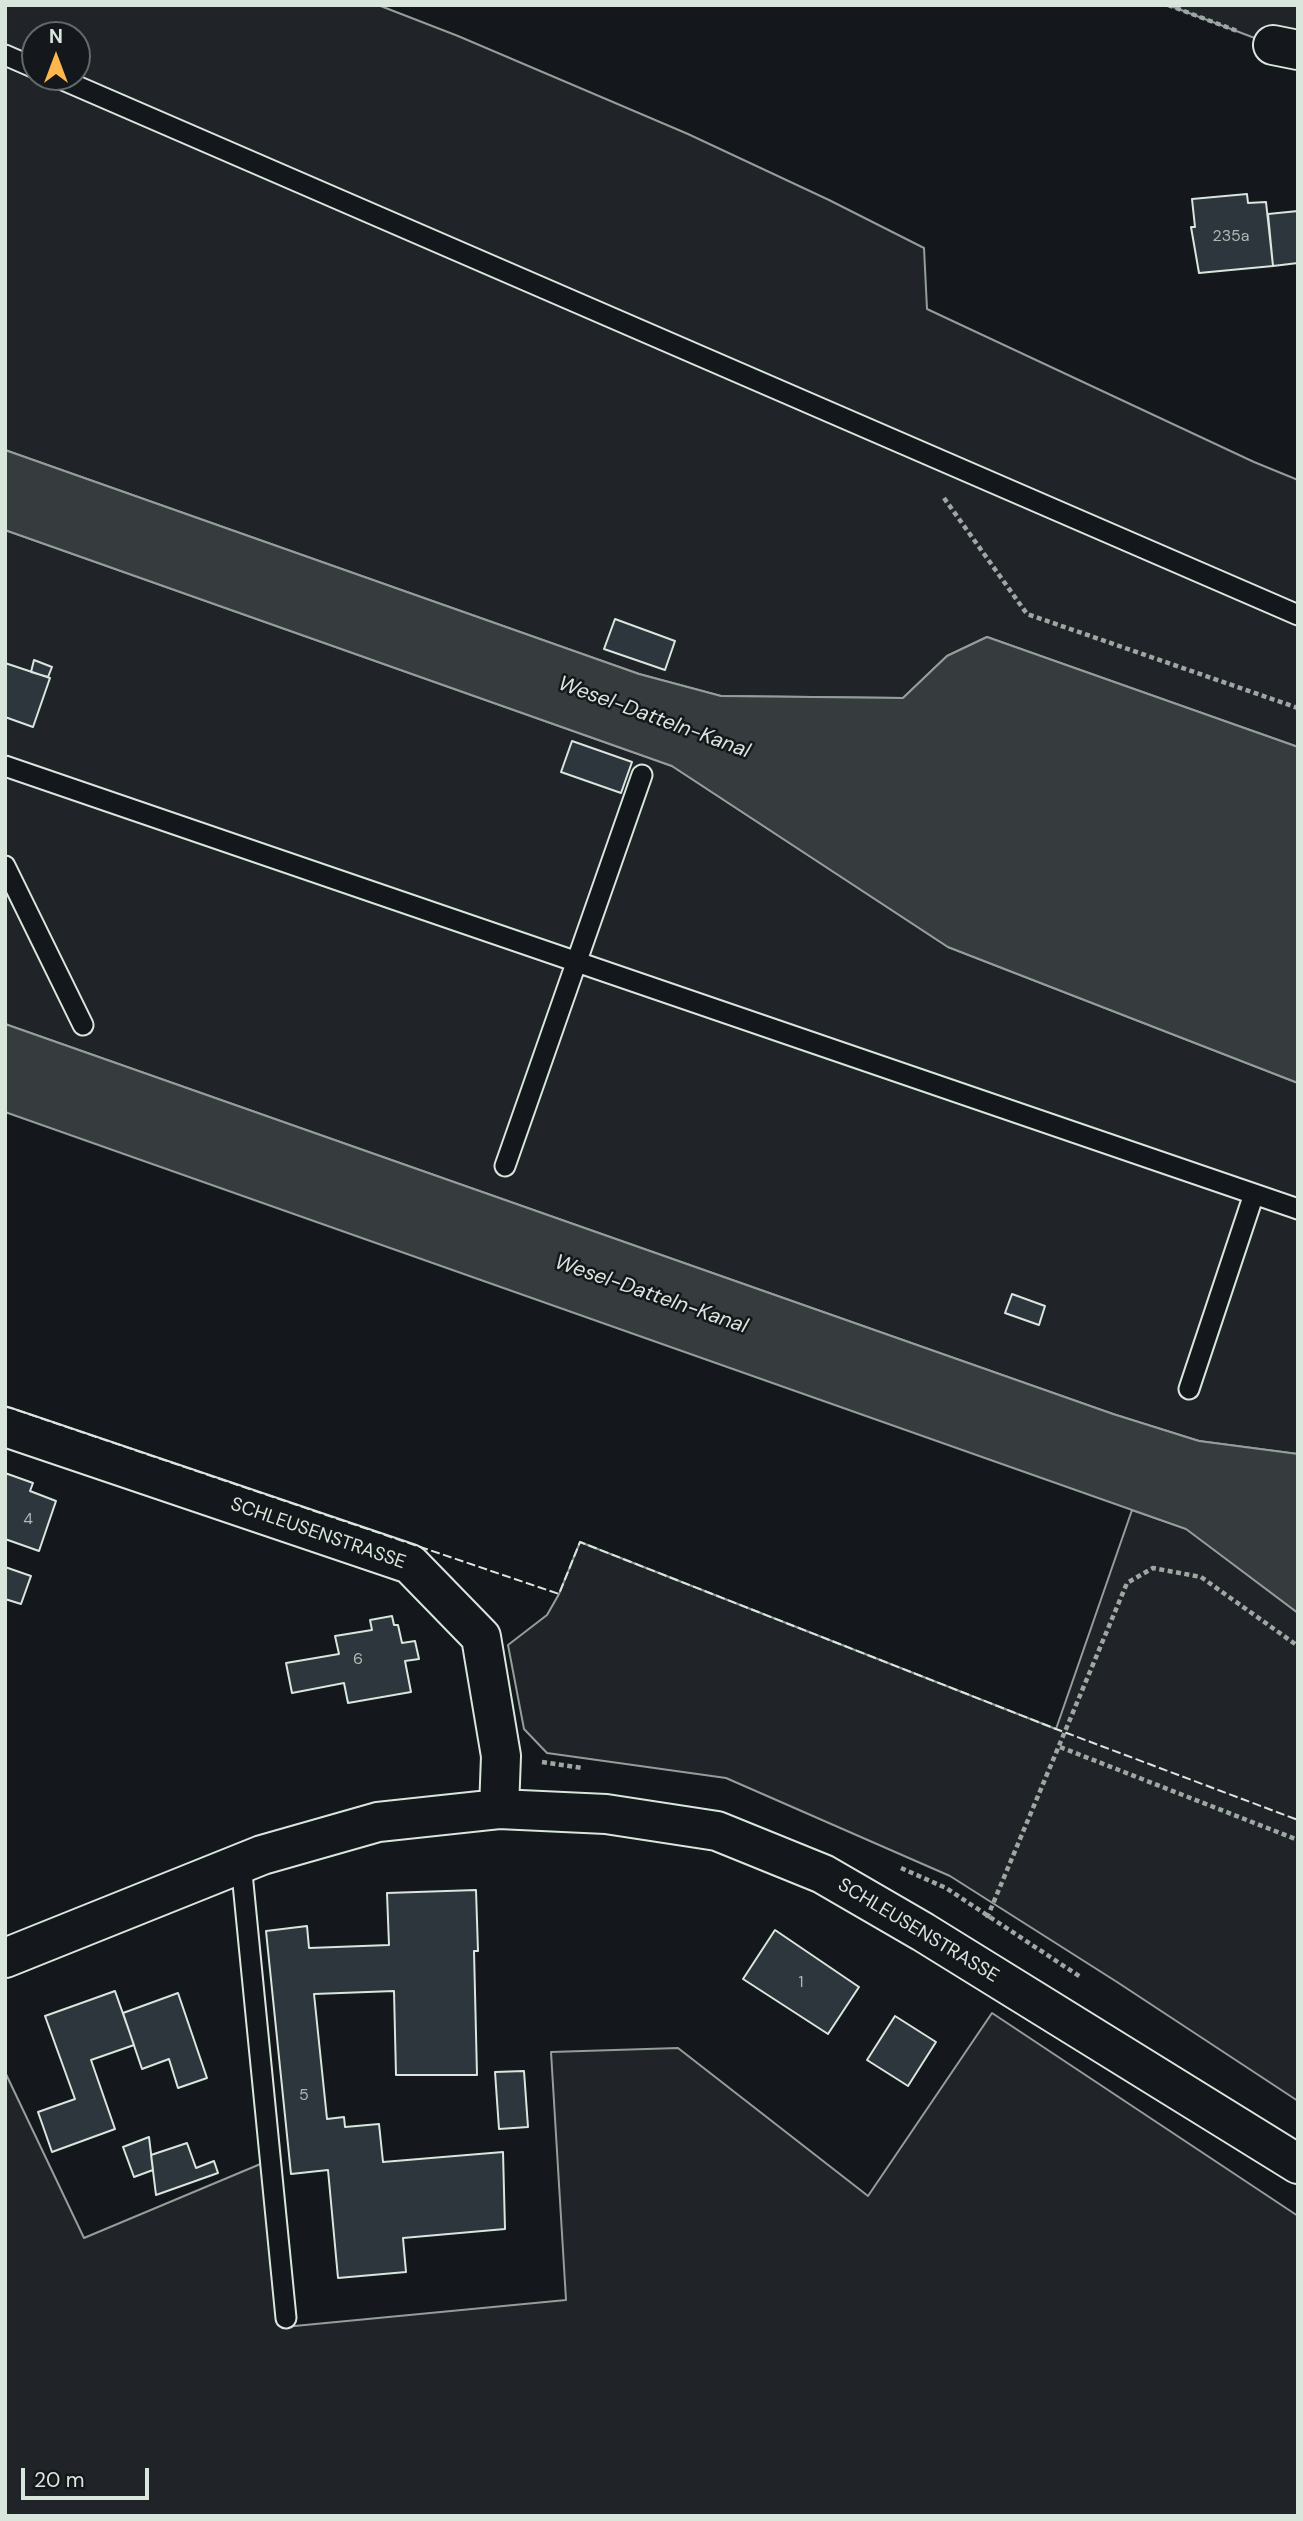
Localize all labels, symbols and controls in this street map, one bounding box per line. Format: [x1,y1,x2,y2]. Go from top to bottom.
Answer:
north arrow [21,21,91,91]
text: N [49,24,63,49]
house number: 235a [1212,227,1250,247]
water label: Wesel-Datteln-Kanal [555,672,753,764]
water label: Wesel-Datteln-Kanal [551,1250,751,1340]
street label: SCHLEUSENSTRASSE [227,1493,409,1575]
house number: 4 [23,1510,33,1530]
house number: 6 [353,1650,363,1670]
street label: SCHLEUSENSTRASSE [833,1874,1003,1988]
house number: 1 [799,1973,803,1993]
house number: 5 [299,2086,309,2106]
scale bar [24,2454,152,2498]
text: 20 m [34,2466,85,2494]

